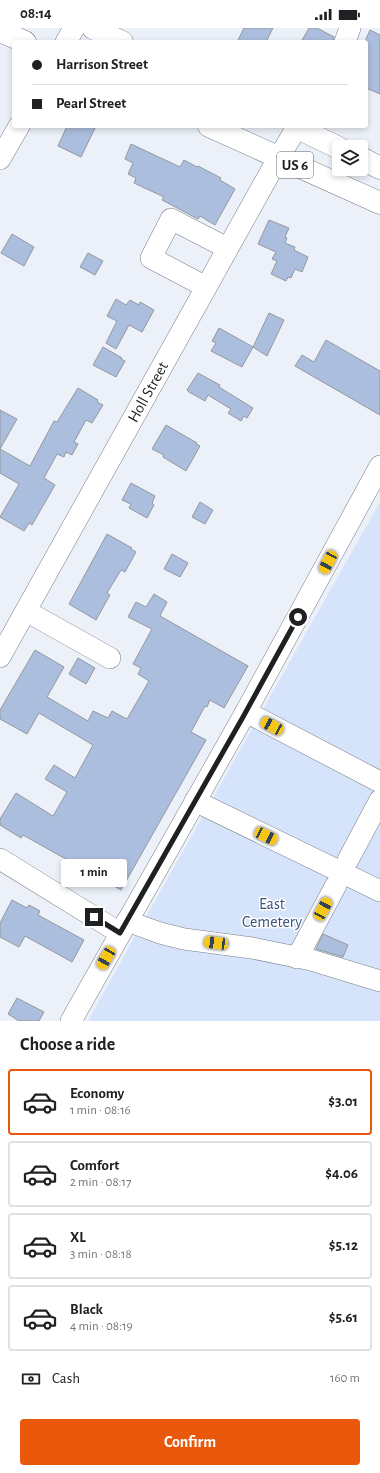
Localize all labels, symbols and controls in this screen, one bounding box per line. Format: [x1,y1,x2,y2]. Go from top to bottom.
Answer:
text: 08:14 [20,6,52,21]
text: Harrison Street [56,57,148,72]
text: Pearl Street [56,96,126,111]
map controls [332,140,368,176]
button: layers [332,140,368,176]
road number: US 6 [277,152,313,178]
street label: Holl Street [125,359,171,425]
car [317,549,339,575]
route start [289,608,307,626]
car [259,715,285,737]
car [253,825,279,847]
callout: 1 min [61,859,127,887]
text: 1 min [80,866,108,879]
park label: East Cemetery [242,896,302,931]
car [312,896,334,922]
route end [85,908,103,926]
car [203,936,229,950]
car [95,945,117,971]
text: Choose a ride [20,1036,115,1054]
icon: car [22,1084,58,1120]
text: Economy [70,1086,124,1101]
text: $3.01 [328,1094,358,1109]
text: 1 min · 08:16 [70,1104,131,1117]
icon: car [22,1156,58,1192]
text: Comfort [70,1158,119,1173]
text: $4.06 [325,1166,358,1181]
text: 2 min · 08:17 [70,1176,131,1189]
icon: car [22,1228,58,1264]
text: XL [70,1230,86,1245]
text: $5.12 [329,1238,358,1253]
text: 3 min · 08:18 [70,1248,132,1261]
icon: car [22,1300,58,1336]
text: Black [70,1302,103,1317]
text: $5.61 [329,1310,358,1325]
text: 4 min · 08:19 [70,1320,133,1333]
icon: cash [20,1368,42,1390]
text: Cash [52,1371,80,1386]
text: 160 m [330,1372,360,1385]
button: Confirm [20,1419,360,1465]

